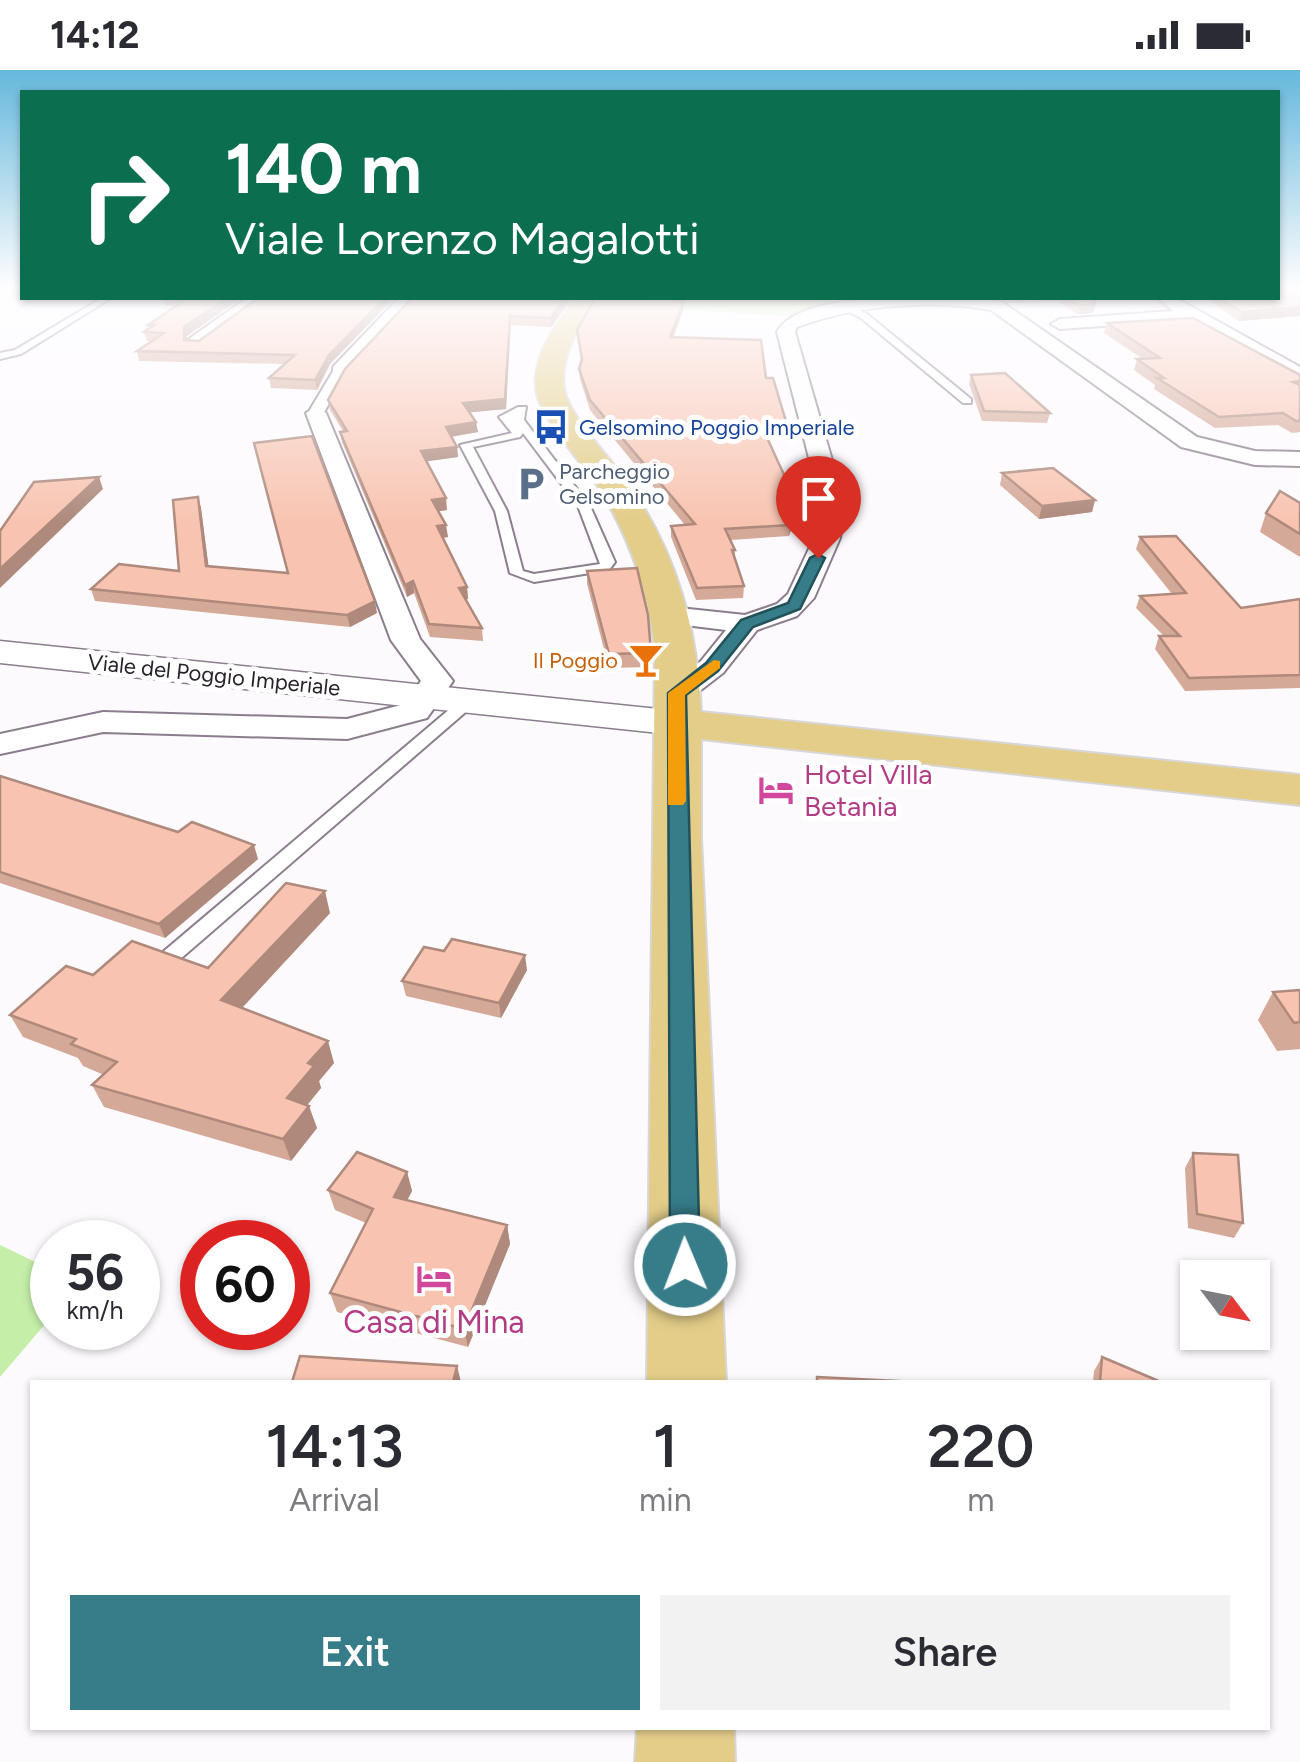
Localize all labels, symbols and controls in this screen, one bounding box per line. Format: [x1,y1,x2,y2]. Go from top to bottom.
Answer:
text: 14:12 [50,12,140,58]
text: 140 m [225,126,422,211]
icon: right [60,130,190,260]
text: Viale Lorenzo Magalotti [225,211,700,265]
bus stop icon: Gelsomino Poggio Imperiale [532,408,570,446]
place label: Gelsomino Poggio Imperiale [579,414,855,441]
pin [776,456,861,559]
place label: Parcheggio Gelsomino [559,458,670,510]
parking icon: Parcheggio Gelsomino [512,465,550,503]
icon: arrive [791,471,846,526]
bar icon: Il Poggio [627,641,665,679]
place label: Il Poggio [533,647,618,674]
street label: Viale del Poggio Imperiale [86,648,342,702]
place label: Hotel Villa Betania [804,757,933,823]
hotel icon: Hotel Villa Betania [757,771,795,809]
position arrow [633,1213,737,1317]
speed limit sign: 60 [180,1220,310,1350]
text: 56 [66,1242,124,1303]
hotel icon: Casa di Mina [415,1260,453,1298]
north arrow [1180,1260,1270,1350]
map controls [1180,1260,1270,1350]
text: km/h [66,1295,124,1325]
place label: Casa di Mina [343,1303,525,1341]
text: 14:13 [266,1410,404,1482]
text: 1 [653,1410,678,1482]
text: 220 [927,1410,1034,1482]
text: Arrival [289,1481,380,1519]
text: min [639,1481,692,1519]
text: m [967,1481,994,1519]
button: Exit [70,1595,640,1710]
button: Share [660,1595,1230,1710]

